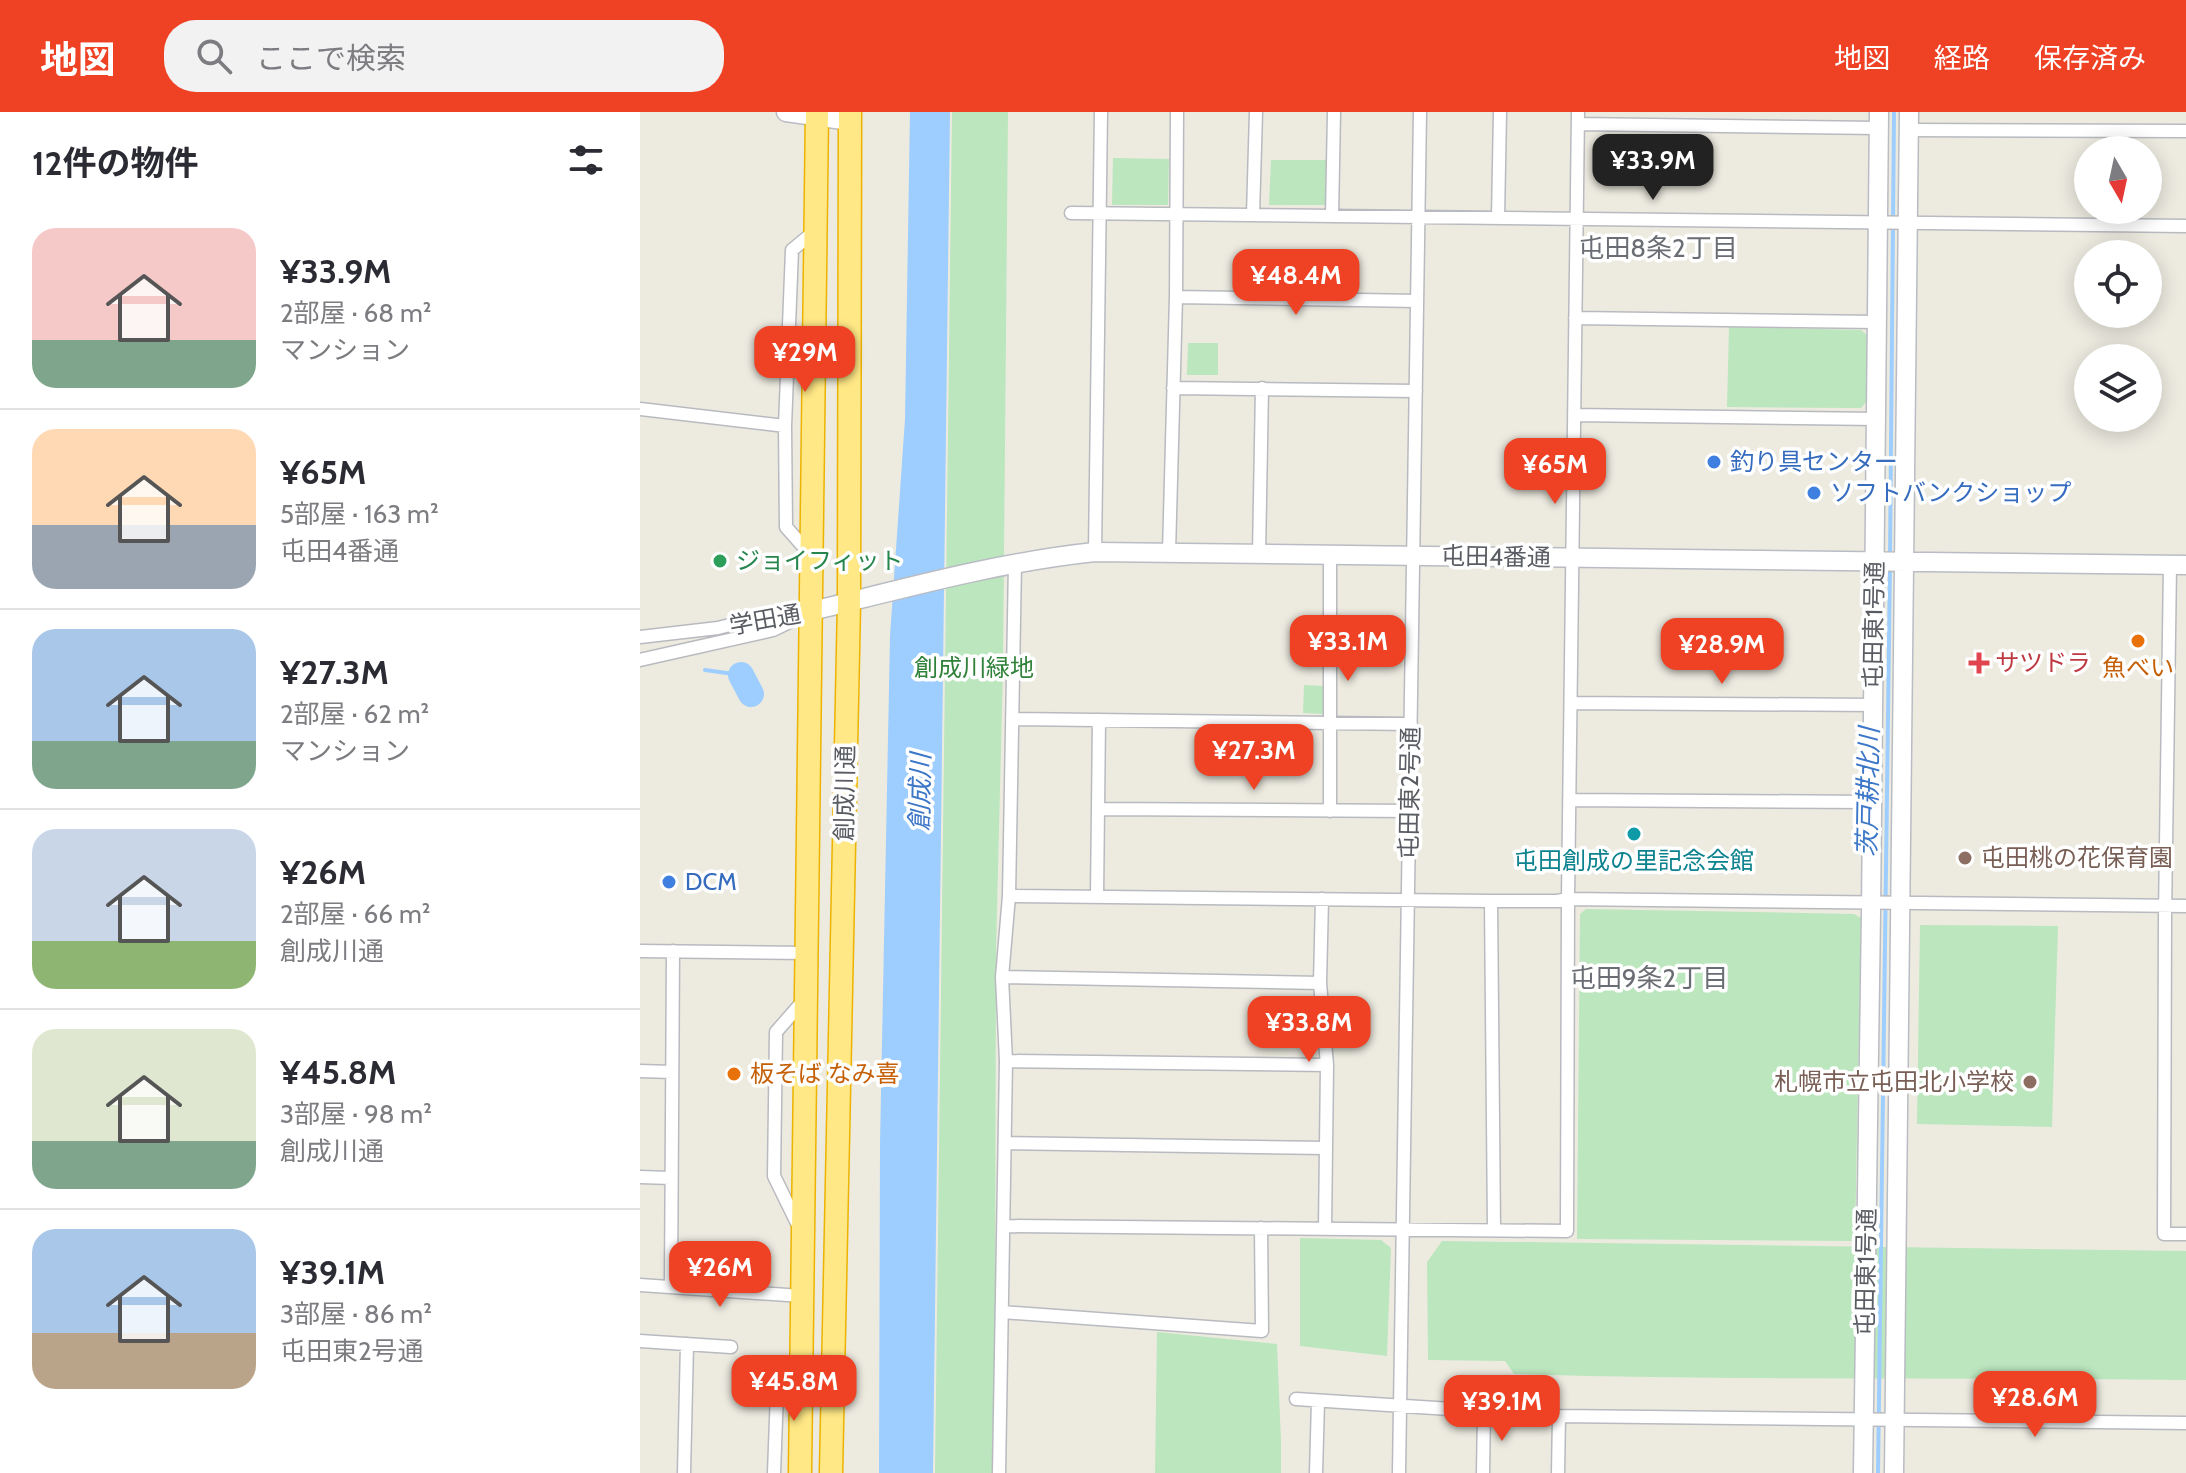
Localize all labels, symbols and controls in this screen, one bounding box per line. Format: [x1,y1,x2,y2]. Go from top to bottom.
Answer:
search box [164,20,724,92]
icon: search [192,34,236,78]
text: 地図 [40,36,116,83]
text: ここで検索 [256,40,406,77]
text: 地図 [1834,41,1890,75]
text: 経路 [1934,41,1990,75]
text: 保存済み [2034,41,2146,75]
pin: ¥33.9M [1588,134,1718,202]
north arrow [2074,136,2162,224]
map controls [2074,136,2162,432]
icon: filters [564,138,608,182]
text: 12件の物件 [32,142,199,184]
text: ¥33.9M [1610,144,1696,176]
district label: 屯田8条2丁目 [1578,232,1738,264]
button: locate [2074,240,2162,328]
pin: ¥48.4M [1231,249,1361,317]
text: ¥33.9M [280,250,391,292]
text: ¥48.4M [1250,259,1342,291]
icon: home [96,260,192,356]
text: 2部屋 · 68 m² [280,297,431,329]
pin: ¥29M [758,326,852,394]
text: マンション [280,334,410,366]
text: ¥29M [772,336,838,368]
button: layers [2074,344,2162,432]
pin: ¥65M [1508,438,1602,506]
place label: 釣り具センター [1730,447,1898,476]
text: ¥65M [1522,448,1588,480]
text: ¥65M [280,451,366,493]
marker: 釣り具センター [1705,453,1723,471]
icon: home [96,461,192,557]
place label: ソフトバンクショップ [1830,478,2071,507]
marker: ソフトバンクショップ [1805,484,1823,502]
text: 5部屋 · 163 m² [280,498,439,530]
text: 屯田4番通 [280,535,399,567]
street label: 屯田4番通 [1441,541,1551,572]
place label: ジョイフィット [736,546,904,575]
marker: ジョイフィット [711,552,729,570]
street label: 屯田東1号通 [1858,561,1889,689]
street label: 学田通 [727,599,803,640]
pin: ¥33.1M [1283,615,1413,683]
pin: ¥28.9M [1657,618,1787,686]
text: ¥33.1M [1308,625,1388,657]
text: ¥28.9M [1679,628,1765,660]
marker: 魚べい [2129,632,2147,650]
place label: サツドラ [1995,648,2091,677]
text: ¥27.3M [280,651,389,693]
park label: 創成川緑地 [914,653,1034,682]
place label: 魚べい [2102,653,2174,682]
marker: サツドラ [1970,654,1988,672]
icon: home [96,661,192,757]
text: 2部屋 · 62 m² [280,698,429,730]
pin: ¥27.3M [1189,724,1319,792]
water label: 茨戸耕北川 [1851,724,1885,857]
street label: 屯田東2号通 [1394,726,1425,860]
text: ¥27.3M [1212,734,1296,766]
text: マンション [280,735,410,767]
street label: 創成川通 [829,745,860,841]
water label: 創成川 [903,750,937,831]
marker: 屯田創成の里記念会館 [1625,825,1643,843]
place label: 屯田桃の花保育園 [1981,843,2173,872]
place label: 屯田創成の里記念会館 [1514,846,1754,875]
marker: 屯田桃の花保育園 [1956,849,1974,867]
text: ¥26M [280,851,366,893]
icon: home [96,861,192,957]
place label: DCM [685,867,737,896]
marker: DCM [660,873,678,891]
text: 2部屋 · 66 m² [280,898,430,930]
text: 創成川通 [280,935,384,967]
district label: 屯田9条2丁目 [1570,962,1728,994]
pin: ¥33.8M [1244,996,1374,1064]
text: ¥33.8M [1266,1006,1352,1038]
text: ¥45.8M [280,1051,396,1093]
place label: 板そば なみ喜 [750,1059,899,1088]
icon: home [96,1061,192,1157]
marker: 板そば なみ喜 [725,1065,743,1083]
place label: 札幌市立屯田北小学校 [1774,1067,2014,1096]
marker: 札幌市立屯田北小学校 [2021,1073,2039,1091]
text: 3部屋 · 98 m² [280,1098,432,1130]
text: 創成川通 [280,1135,384,1167]
street label: 屯田東1号通 [1850,1208,1881,1336]
pin: ¥26M [673,1241,767,1309]
text: ¥39.1M [280,1251,385,1293]
text: ¥26M [687,1251,753,1283]
icon: home [96,1261,192,1357]
text: 3部屋 · 86 m² [280,1298,432,1330]
text: 屯田東2号通 [280,1335,424,1367]
pin: ¥45.8M [729,1355,859,1423]
text: ¥45.8M [750,1365,838,1397]
pin: ¥28.6M [1970,1371,2100,1439]
pin: ¥39.1M [1437,1375,1567,1443]
text: ¥28.6M [1991,1381,2079,1413]
text: ¥39.1M [1462,1385,1542,1417]

